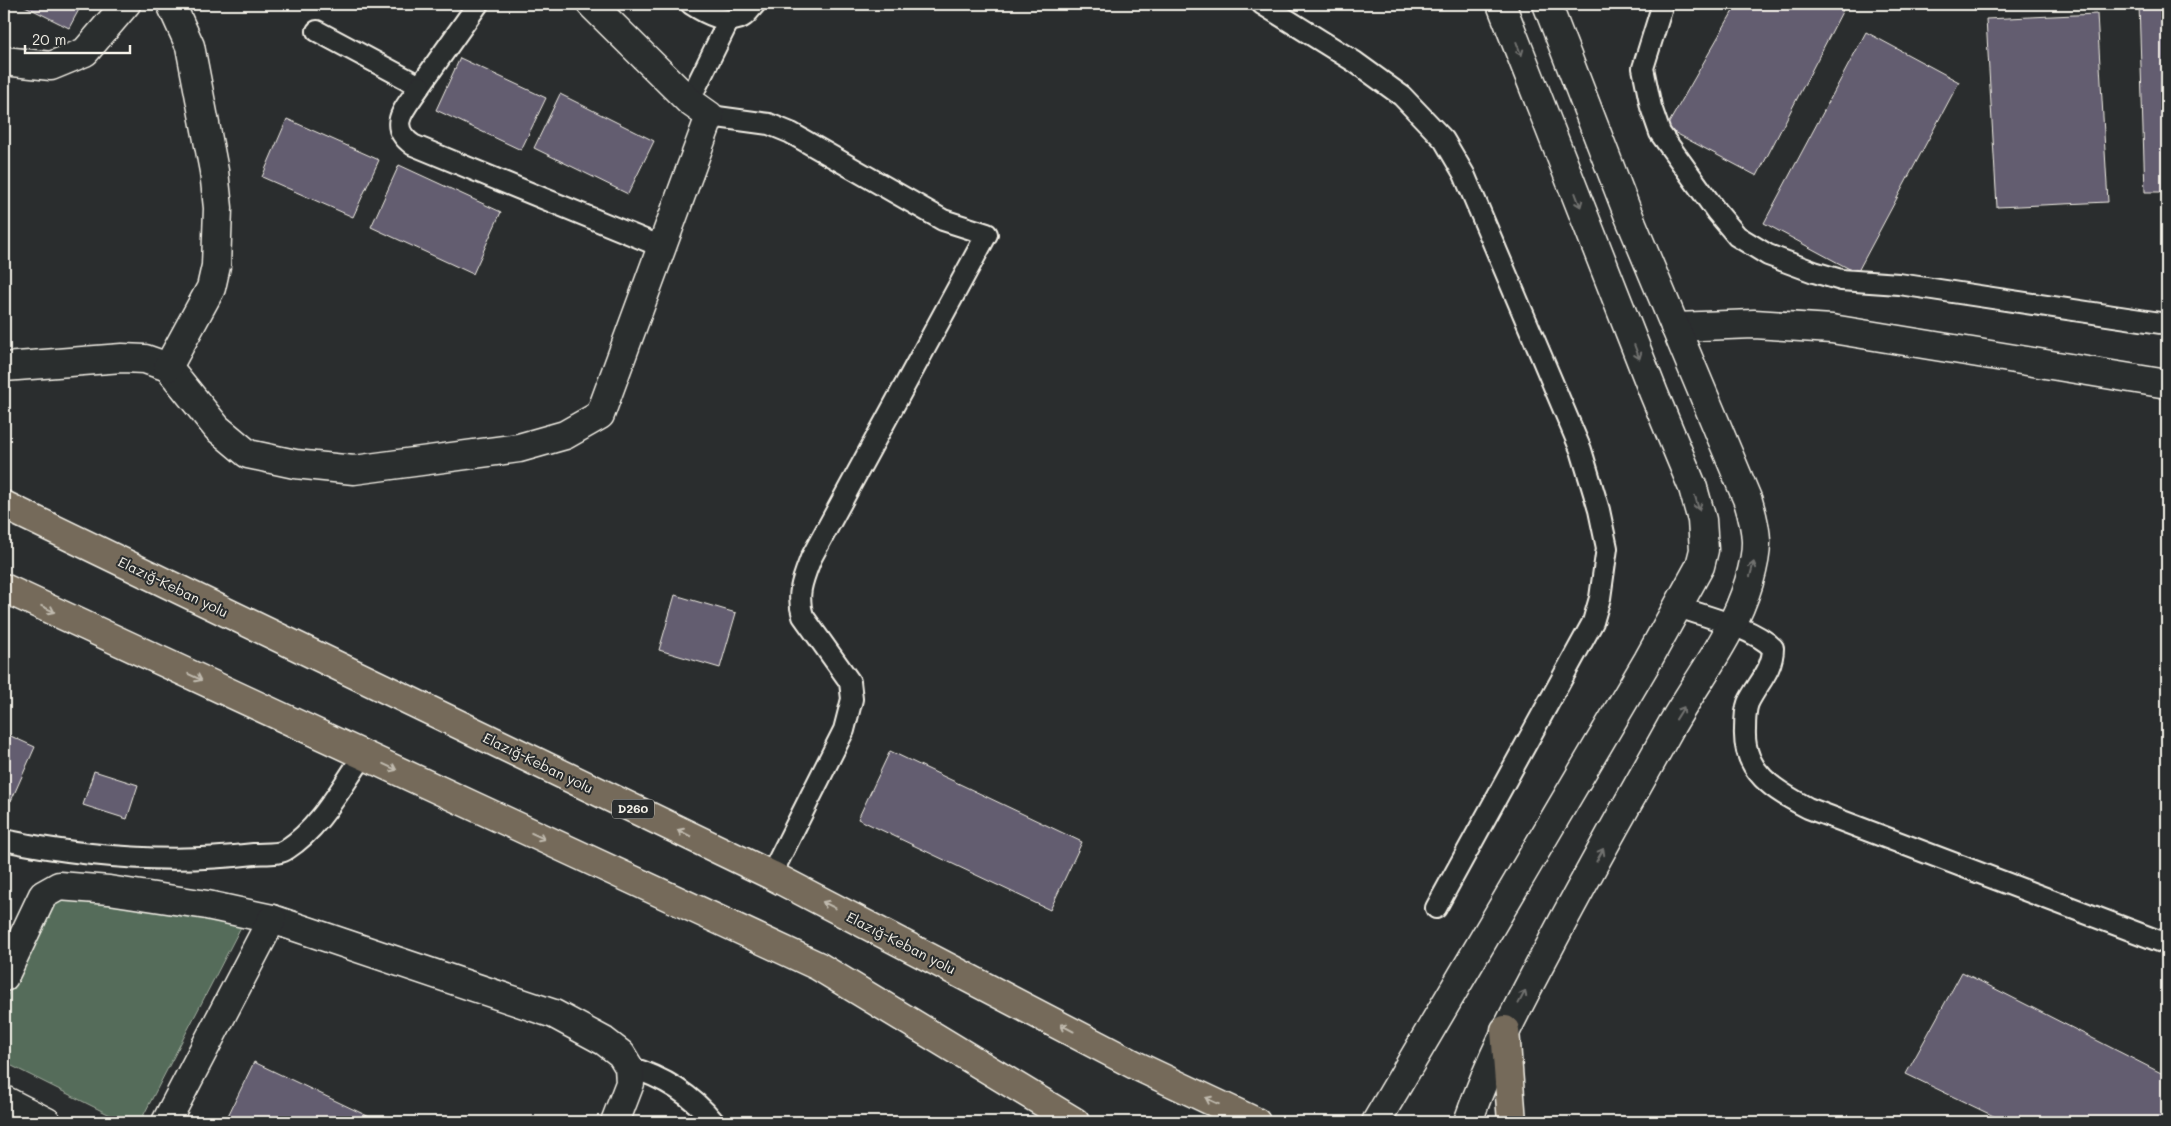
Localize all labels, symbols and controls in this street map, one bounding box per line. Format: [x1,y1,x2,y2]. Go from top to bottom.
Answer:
scale bar [25,22,130,54]
text: 20 m [32,29,66,49]
one-way arrow [1515,41,1524,56]
one-way arrow [1574,192,1583,208]
one-way arrow [1633,344,1642,359]
one-way arrow [1693,494,1703,510]
street label: Elazığ-Keban yolu [115,552,231,621]
one-way arrow [1748,561,1758,577]
one-way arrow [40,604,55,614]
one-way arrow [187,673,202,682]
one-way arrow [1675,707,1685,721]
street label: Elazığ-Keban yolu [480,728,596,797]
one-way arrow [382,763,397,773]
road number: D260 [612,800,654,819]
one-way arrow [677,828,692,837]
one-way arrow [530,832,545,841]
one-way arrow [1595,848,1605,862]
one-way arrow [822,900,837,910]
street label: Elazığ-Keban yolu [843,907,959,978]
one-way arrow [1517,990,1527,1005]
one-way arrow [1060,1023,1075,1033]
one-way arrow [1205,1096,1220,1106]

